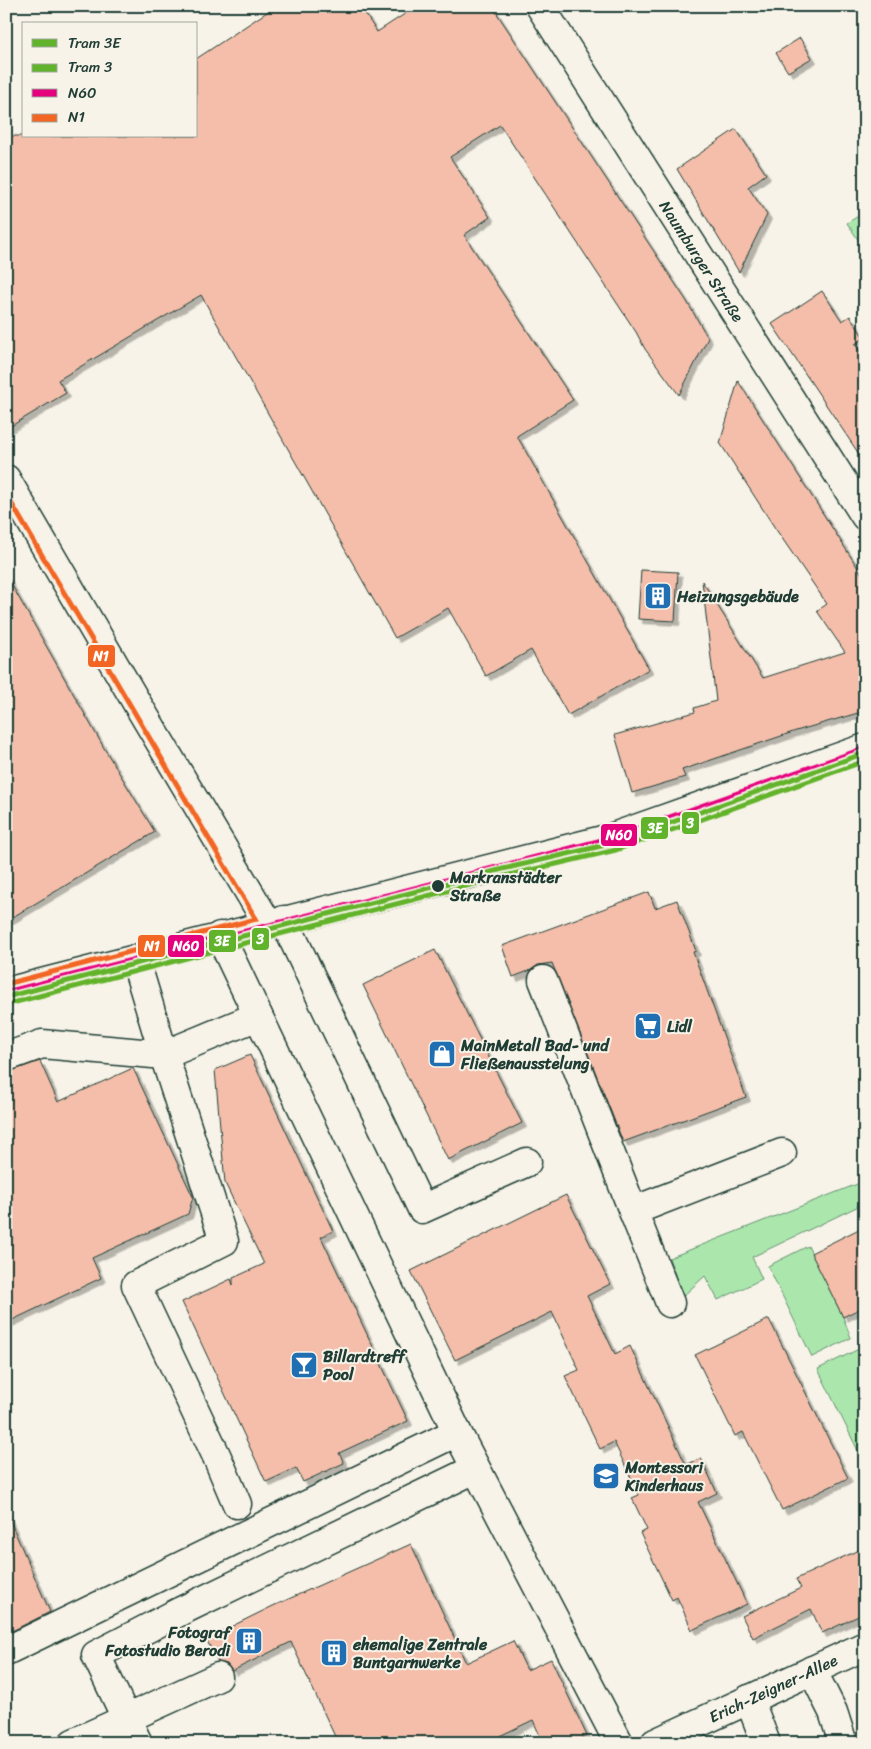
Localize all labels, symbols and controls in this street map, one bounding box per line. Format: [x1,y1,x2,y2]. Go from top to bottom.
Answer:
legend [22,22,198,138]
text: Tram 3E [68,30,122,56]
text: Tram 3 [68,54,112,80]
text: N60 [68,80,96,106]
text: N1 [68,104,85,130]
street label: Naumburger Straße [651,194,752,328]
building icon: Heizungsgebäude [643,581,673,611]
place label: Heizungsgebäude [676,582,799,611]
line badge: N1 [87,644,116,668]
text: N1 [92,644,109,669]
line badge: 3 [681,811,700,835]
text: 3 [685,811,694,836]
line badge: 3E [640,816,669,840]
text: 3E [646,816,664,841]
line badge: N60 [600,823,638,847]
text: N60 [605,823,632,848]
place label: Markranstädter Straße [449,863,563,910]
marker: Markranstädter Straße [430,878,446,894]
line badge: 3 [251,927,270,951]
text: 3 [255,927,264,952]
line badge: 3E [208,929,237,953]
text: 3E [213,929,231,954]
line badge: N1 [137,934,166,958]
text: N1 [143,934,160,959]
line badge: N60 [167,934,205,958]
text: N60 [172,934,199,959]
supermarket icon: Lidl [633,1011,663,1041]
place label: Lidl [667,1012,693,1041]
place label: MainMetall Bad- und Fließenausstelung [460,1031,610,1078]
shop icon: MainMetall Bad- und Fließenausstelung [427,1039,457,1069]
place label: Billardtreff Pool [323,1342,408,1389]
bar icon: Billardtreff Pool [289,1350,319,1380]
place label: Montessori Kinderhaus [624,1453,704,1500]
school or university icon: Montessori Kinderhaus [591,1461,621,1491]
place label: Fotograf Fotostudio Berodi [104,1618,233,1665]
building icon: Fotograf Fotostudio Berodi [234,1626,264,1656]
place label: ehemalige Zentrale Buntgarnwerke [352,1630,488,1677]
building icon: ehemalige Zentrale Buntgarnwerke [319,1638,349,1668]
street label: Erich-Zeigner-Allee [704,1646,843,1731]

